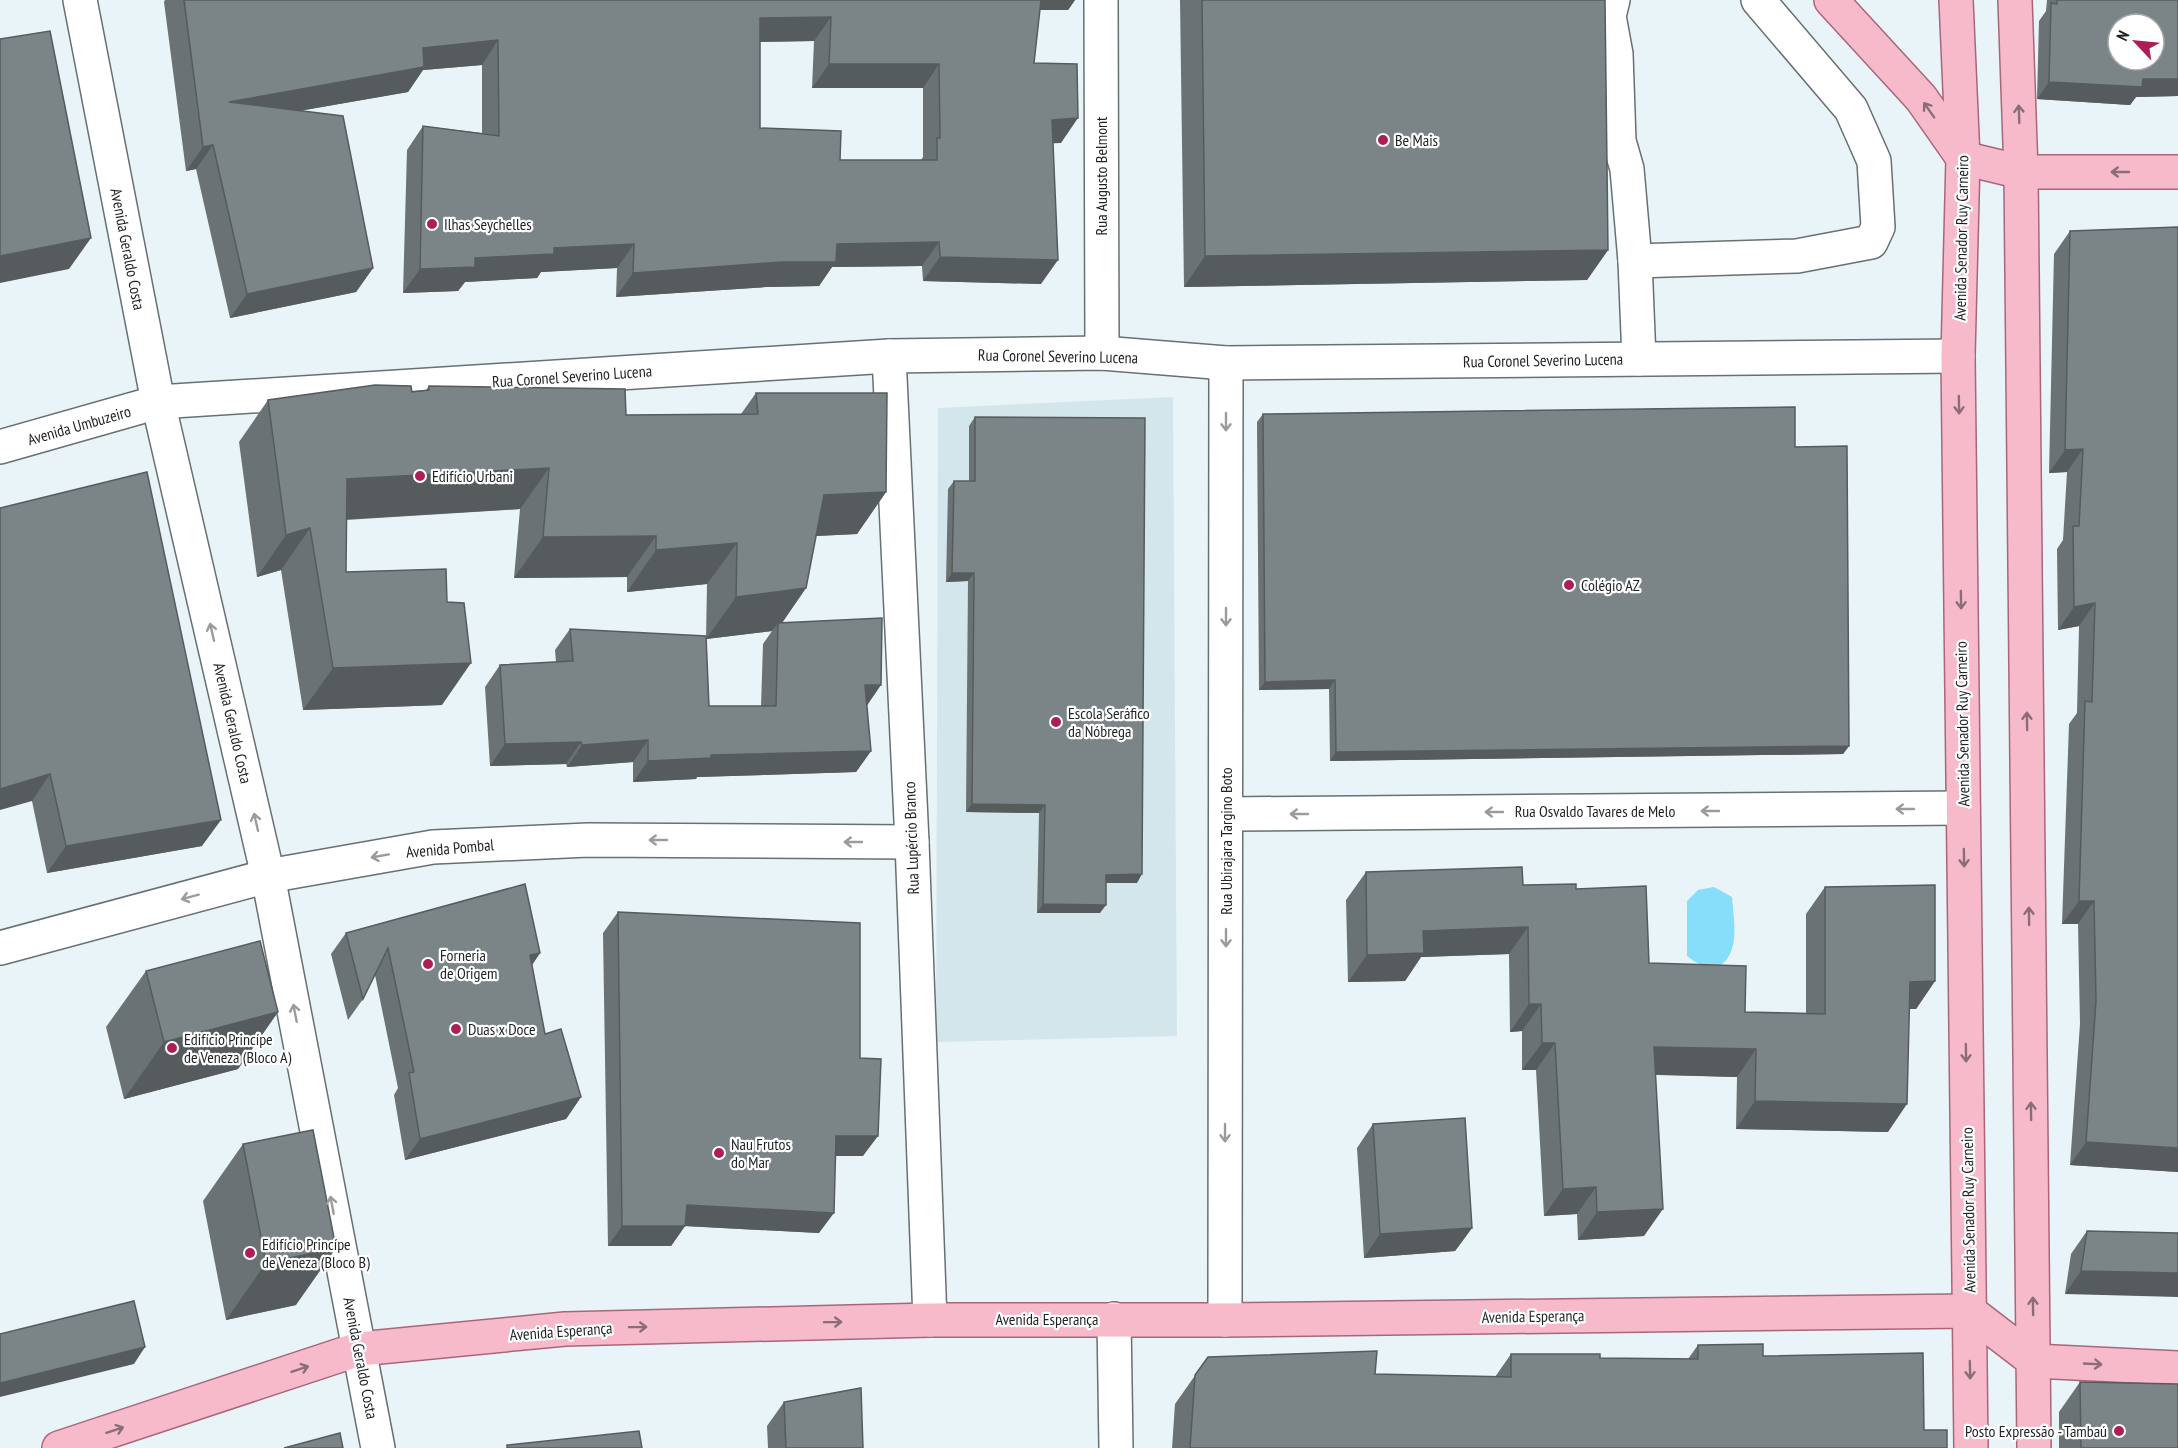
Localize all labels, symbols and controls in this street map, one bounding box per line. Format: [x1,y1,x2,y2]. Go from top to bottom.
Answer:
north arrow [2106,12,2166,72]
text: N [2112,27,2133,44]
one-way arrow [1923,102,1935,118]
one-way arrow [2013,104,2025,124]
street label: Rua Augusto Belmont [1091,116,1111,235]
place label: Be Mais [1395,130,1438,150]
marker: Be Mais [1376,133,1390,147]
street label: Avenida Senador Ruy Carneiro [1950,155,1972,321]
one-way arrow [2110,166,2130,178]
street label: Avenida Geraldo Costa [106,187,150,311]
place label: Ilhas Seychelles [444,214,532,234]
marker: Ilhas Seychelles [425,217,439,231]
street label: Rua Coronel Severino Lucena [978,345,1138,367]
street label: Rua Coronel Severino Lucena [1463,349,1623,371]
street label: Rua Coronel Severino Lucena [491,360,653,392]
one-way arrow [1953,395,1965,415]
street label: Avenida Umbuzeiro [25,401,133,449]
one-way arrow [1220,411,1232,431]
place label: Edifício Urbani [432,466,513,486]
marker: Edifício Urbani [413,469,427,483]
place label: Colégio AZ [1581,575,1640,595]
marker: Colégio AZ [1562,578,1576,592]
one-way arrow [1955,590,1967,610]
one-way arrow [1220,606,1232,626]
one-way arrow [205,623,217,642]
street label: Avenida Senador Ruy Carneiro [1951,641,1973,807]
street label: Avenida Geraldo Costa [209,661,257,785]
place label: Escola Seráfico da Nóbrega [1068,703,1150,741]
one-way arrow [2021,711,2033,731]
marker: Escola Seráfico da Nóbrega [1049,715,1063,729]
street label: Rua Ubirajara Targino Boto [1216,767,1236,915]
street label: Rua Lupércio Branco [899,781,923,895]
street label: Rua Osvaldo Tavares de Melo [1515,801,1675,821]
one-way arrow [1895,803,1915,815]
one-way arrow [1700,805,1720,816]
one-way arrow [1484,806,1504,818]
one-way arrow [1289,808,1309,820]
one-way arrow [250,813,261,832]
street label: Avenida Pombal [405,834,495,862]
one-way arrow [649,835,669,846]
one-way arrow [844,836,864,847]
one-way arrow [1958,848,1970,868]
one-way arrow [371,851,390,862]
one-way arrow [181,892,200,903]
one-way arrow [2023,906,2035,926]
one-way arrow [1220,927,1232,947]
place label: Forneria de Origem [440,945,498,983]
marker: Forneria de Origem [421,957,435,971]
one-way arrow [289,1004,300,1024]
place label: Duas x Doce [468,1019,536,1039]
marker: Duas x Doce [449,1022,463,1036]
place label: Edifício Princípe de Veneza (Bloco A) [184,1029,292,1067]
marker: Edifício Princípe de Veneza (Bloco A) [165,1041,179,1055]
one-way arrow [1960,1043,1972,1063]
one-way arrow [2025,1101,2037,1121]
one-way arrow [1219,1122,1231,1142]
street label: Avenida Senador Ruy Carneiro [1957,1127,1979,1293]
place label: Nau Frutos do Mar [731,1134,791,1172]
marker: Nau Frutos do Mar [712,1146,726,1160]
one-way arrow [326,1196,337,1215]
place label: Edifício Princípe de Veneza (Bloco B) [262,1234,370,1272]
marker: Edifício Princípe de Veneza (Bloco B) [243,1246,257,1260]
street label: Avenida Geraldo Costa [339,1296,383,1420]
one-way arrow [2028,1296,2039,1316]
street label: Avenida Esperança [1481,1305,1585,1327]
street label: Avenida Esperança [996,1309,1098,1329]
one-way arrow [822,1316,842,1328]
street label: Avenida Esperança [509,1317,613,1345]
one-way arrow [627,1321,647,1333]
one-way arrow [1964,1359,1976,1379]
one-way arrow [2082,1359,2102,1370]
one-way arrow [290,1362,309,1373]
place label: Posto Expressão - Tambaú [1965,1421,2107,1441]
one-way arrow [105,1423,124,1434]
marker: Posto Expressão - Tambaú [2112,1424,2126,1438]

